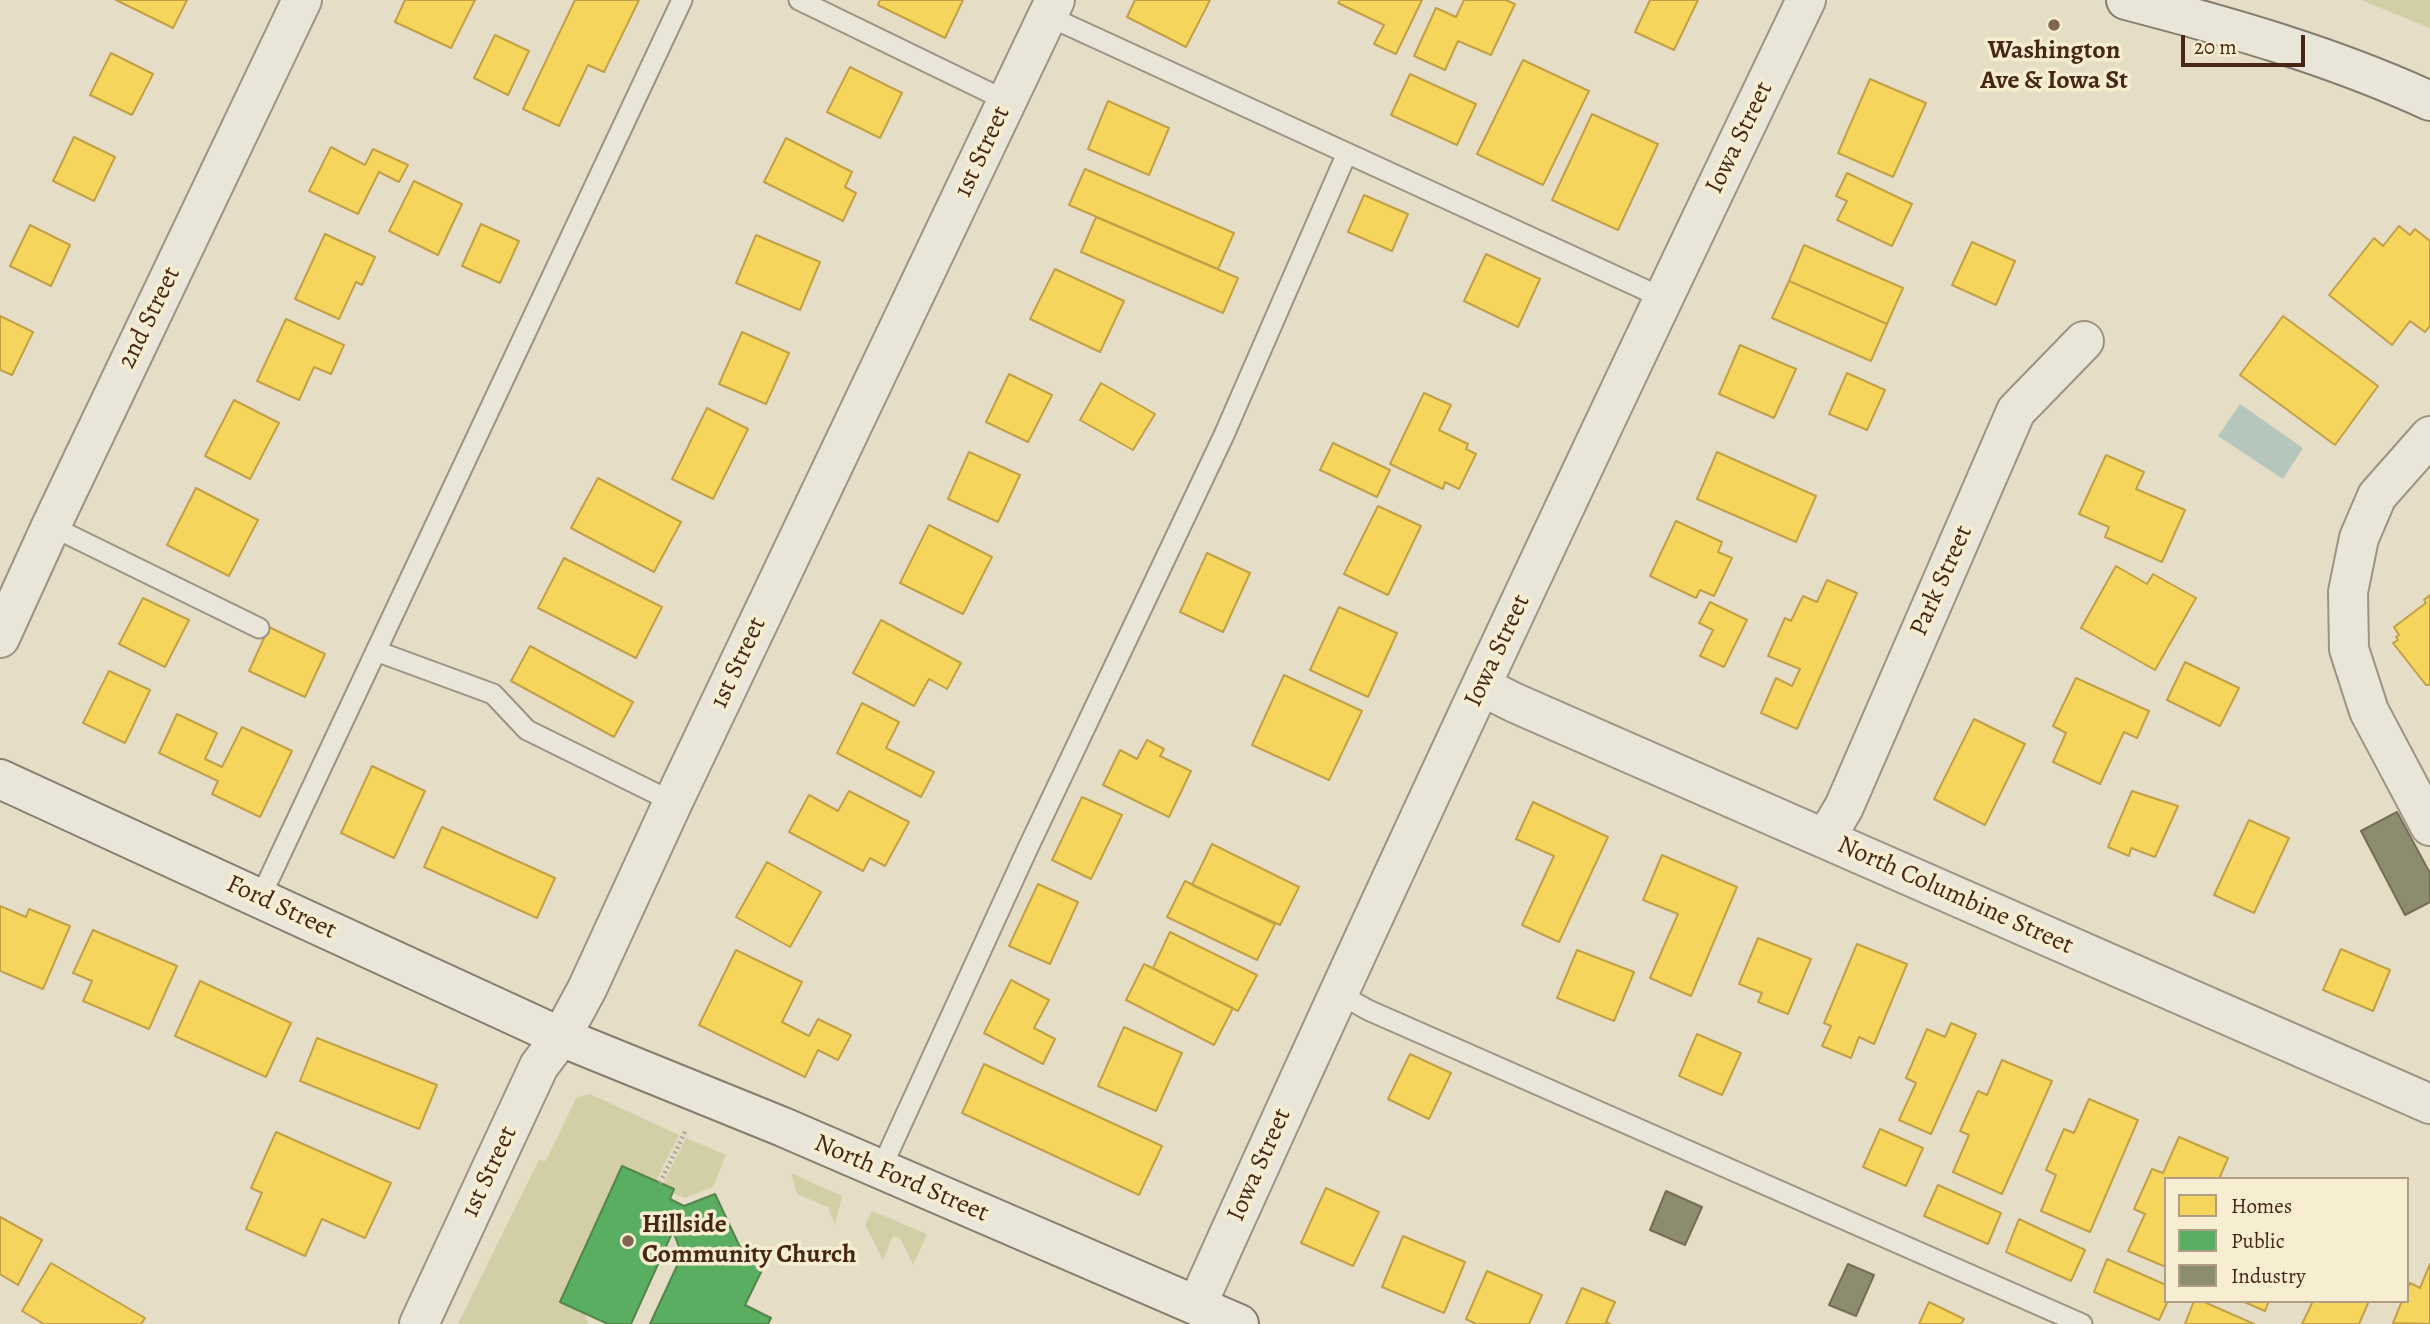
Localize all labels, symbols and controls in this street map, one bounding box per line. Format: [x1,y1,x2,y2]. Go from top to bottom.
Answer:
marker: Washington Ave & Iowa St [2046,17,2062,33]
scale bar [2185,21,2309,65]
text: 20 m [2194,33,2237,61]
place label: Washington Ave & Iowa St [1980,36,2128,98]
street label: Iowa Street [1700,77,1780,199]
street label: 1st Street [948,101,1018,203]
street label: 2nd Street [112,262,188,374]
street label: Park Street [1904,521,1980,641]
street label: Iowa Street [1458,590,1538,712]
street label: 1st Street [704,612,774,714]
street label: North Columbine Street [1832,830,2078,962]
street label: Ford Street [221,869,341,947]
street label: Iowa Street [1221,1104,1299,1226]
street label: 1st Street [455,1121,525,1223]
street label: North Ford Street [809,1128,993,1230]
legend [2164,1177,2409,1303]
text: Homes [2231,1192,2292,1220]
place label: Hillside Community Church [642,1210,856,1272]
text: Public [2231,1227,2285,1255]
marker: Hillside Community Church [620,1233,636,1249]
text: Industry [2231,1262,2306,1290]

